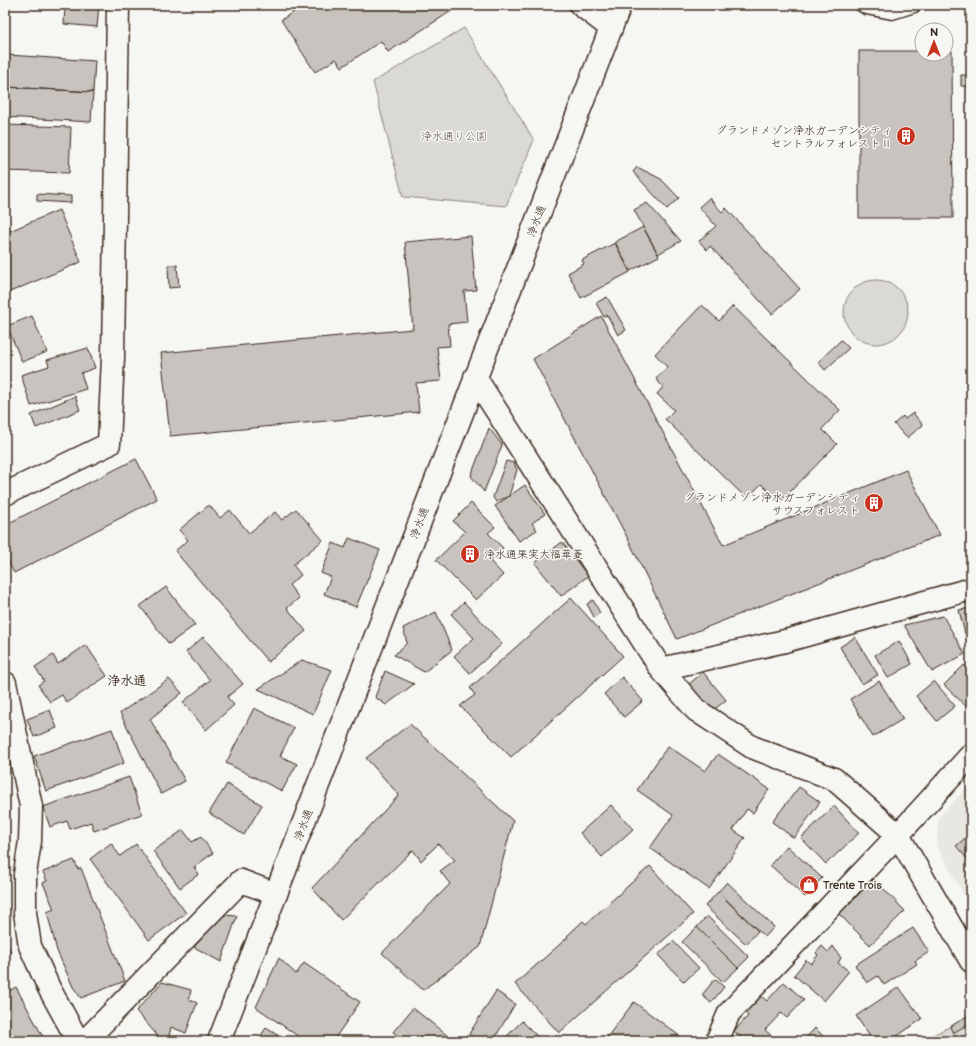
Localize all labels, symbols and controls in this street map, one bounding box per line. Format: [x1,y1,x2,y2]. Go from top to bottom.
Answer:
north arrow [914,22,954,62]
text: N [930,26,938,39]
place label: グランドメゾン浄水ガーデンシティ セントラルフォレストⅡ [716,124,892,150]
building icon: グランドメゾン浄水ガーデンシティ セントラルフォレストⅡ [895,125,917,147]
park label: 浄水通り公園 [421,130,487,143]
street label: 浄水通 [524,203,548,239]
place label: グランドメゾン浄水ガーデンシティ サウスフォレスト [684,491,860,517]
building icon: グランドメゾン浄水ガーデンシティ サウスフォレスト [863,492,885,514]
street label: 浄水通 [407,505,431,541]
building icon: 浄水通果実大福華菱 [459,543,481,565]
place label: 浄水通果実大福華菱 [484,548,583,561]
district label: 浄水通 [107,673,147,689]
street label: 浄水通 [291,807,315,843]
shop icon: Trente Trois [798,874,820,896]
place label: Trente Trois [823,879,882,892]

